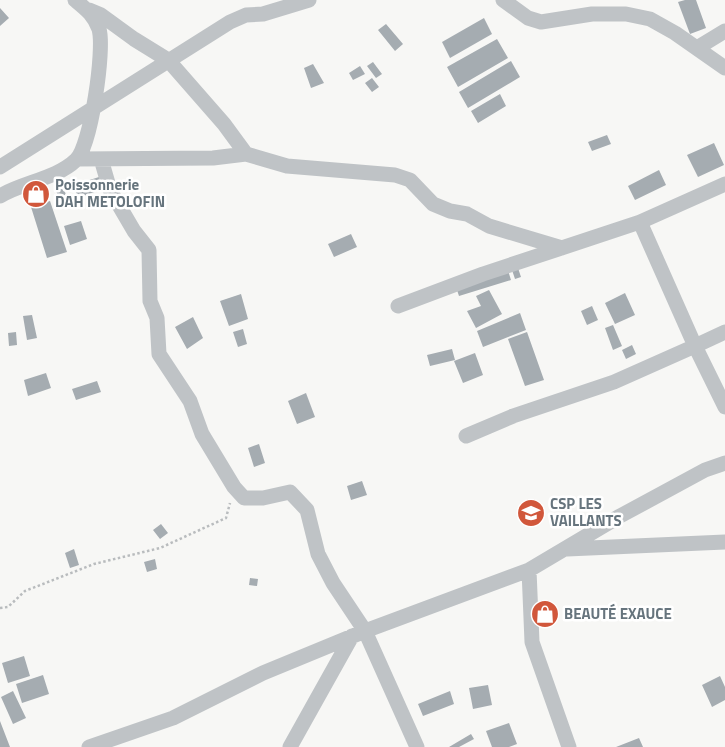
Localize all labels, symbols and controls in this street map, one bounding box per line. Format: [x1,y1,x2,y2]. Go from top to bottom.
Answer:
place label: Poissonnerie DAH METOLOFIN [55,173,165,213]
shop icon: Poissonnerie DAH METOLOFIN [21,179,51,209]
place label: CSP LES VAILLANTS [550,492,622,532]
school or university icon: CSP LES VAILLANTS [516,498,546,528]
shop icon: BEAUTÉ EXAUCE [530,599,560,629]
place label: BEAUTÉ EXAUCE [564,602,672,625]

